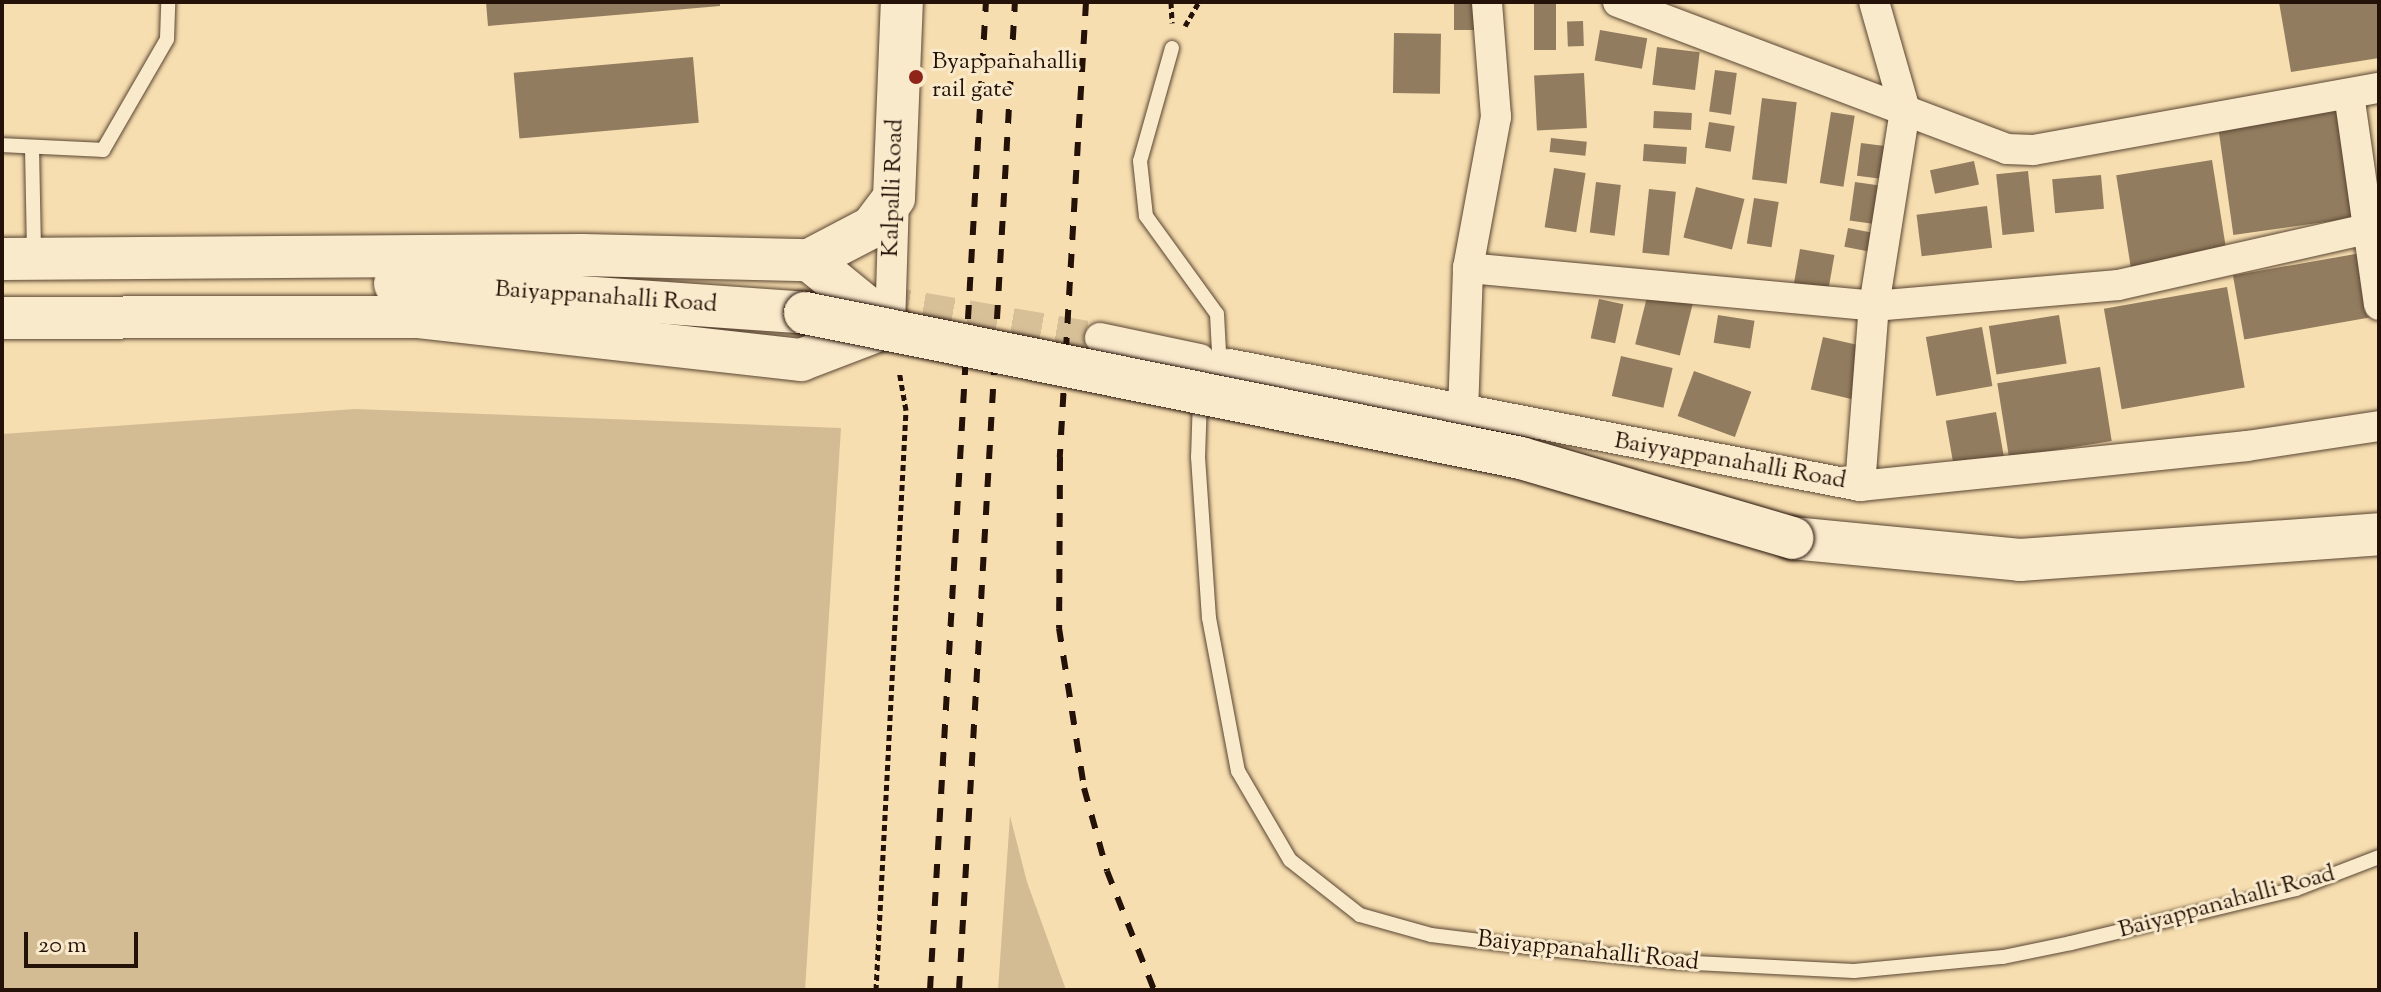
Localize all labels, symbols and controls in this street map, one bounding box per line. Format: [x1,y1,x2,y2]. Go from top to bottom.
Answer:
place label: Byappanahalli rail gate [932,49,1078,105]
marker: Byappanahalli rail gate [907,68,925,86]
street label: Kalpalli Road [877,118,911,258]
street label: Baiyappanahalli Road [494,276,718,320]
street label: Baiyyappanahalli Road [1612,427,1848,497]
street label: Baiyappanahalli Road [2116,860,2338,946]
scale bar [28,916,142,966]
street label: Baiyappanahalli Road [1476,926,1700,978]
text: 20 m [38,929,87,963]

